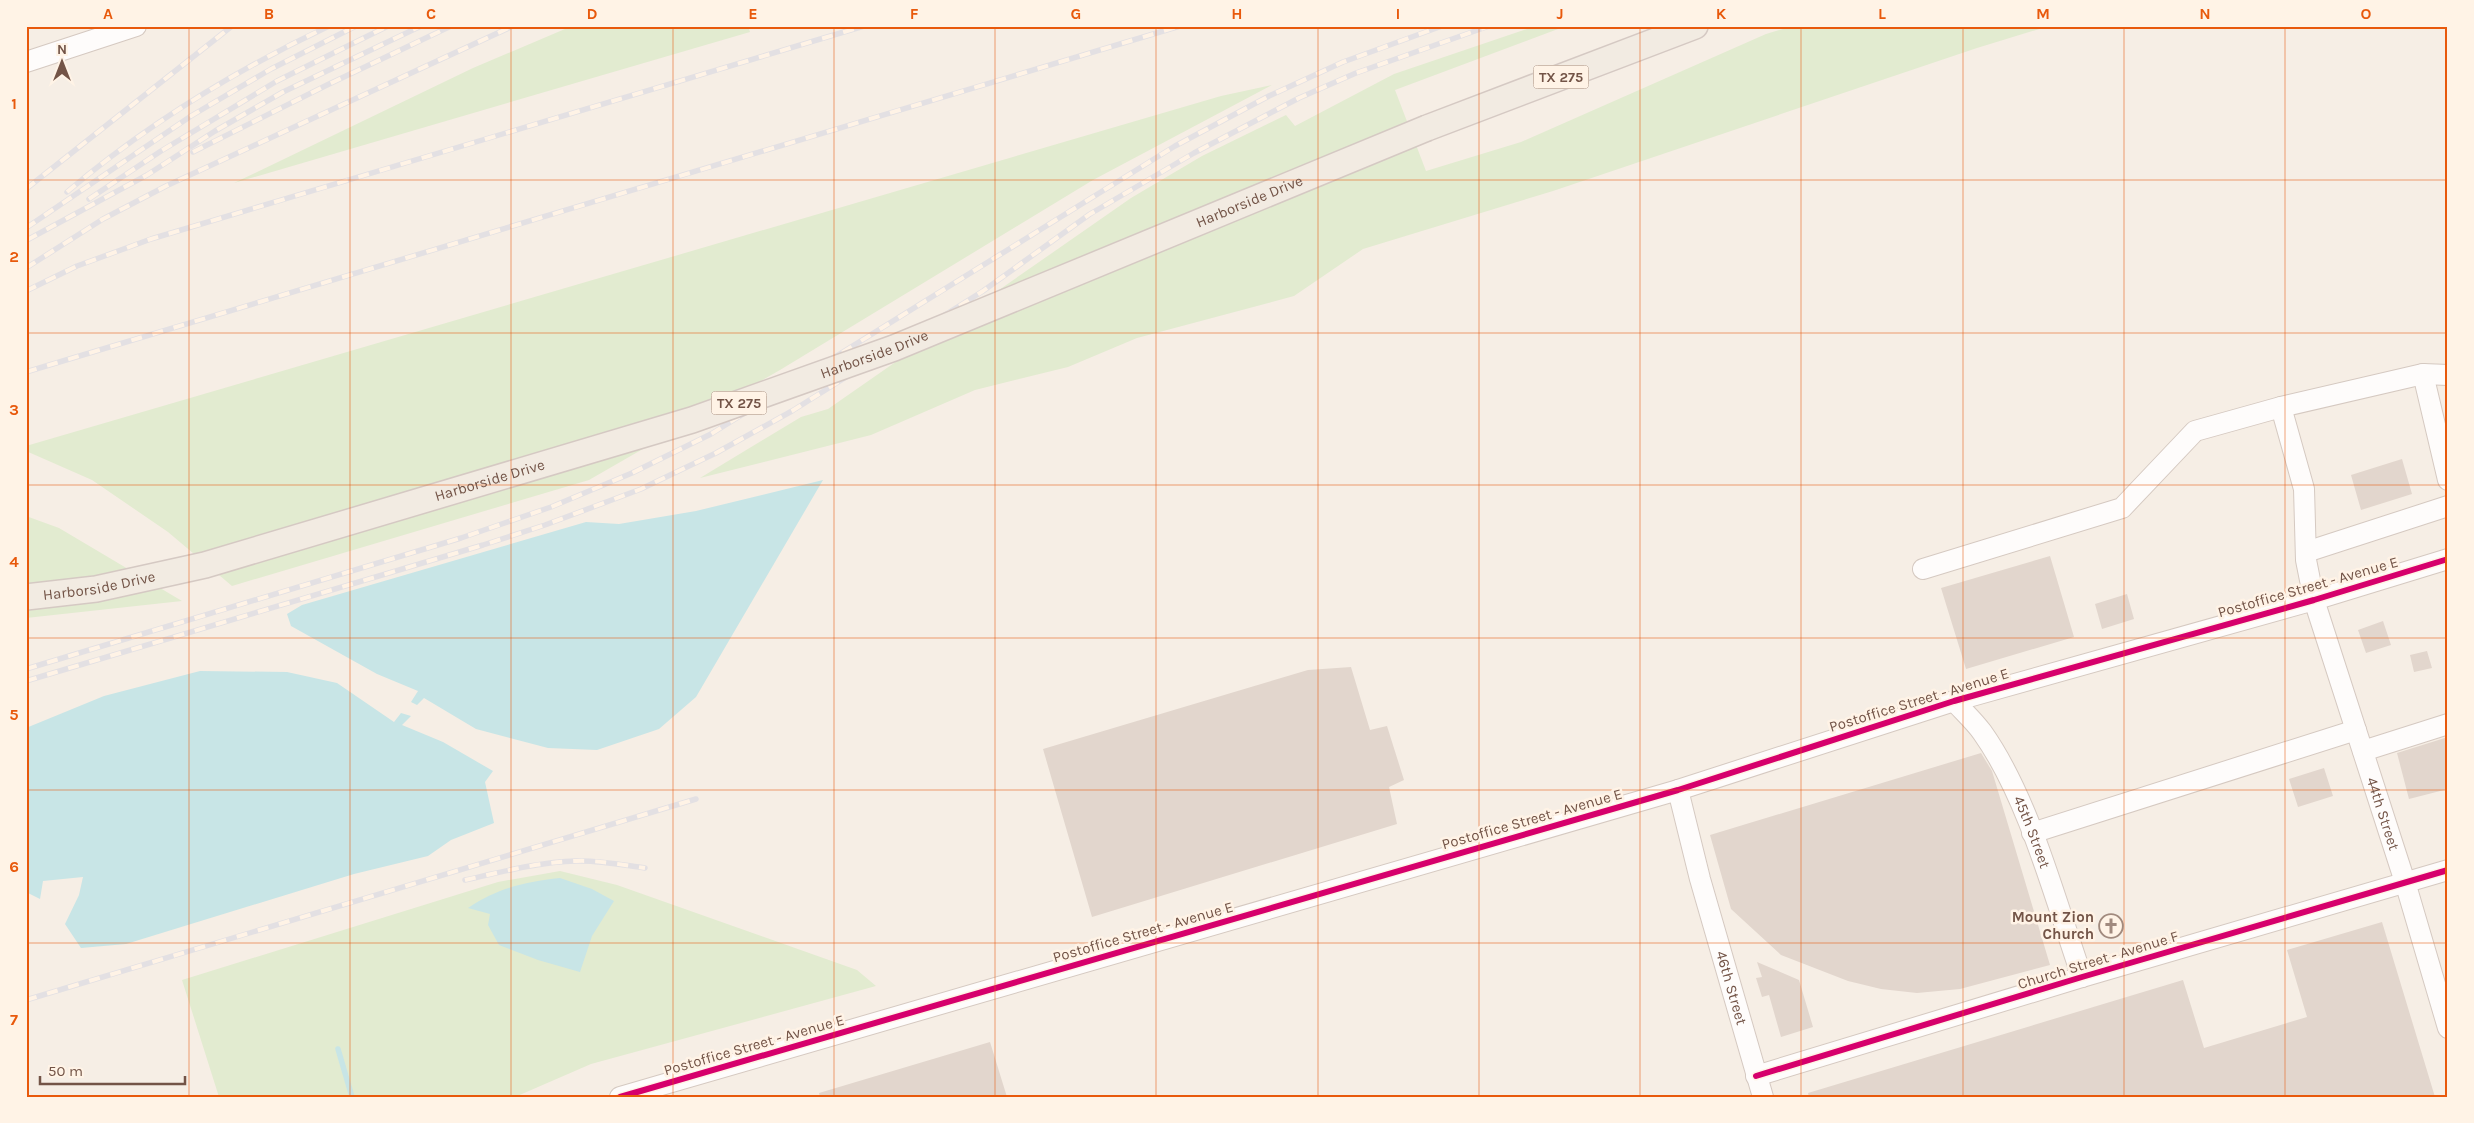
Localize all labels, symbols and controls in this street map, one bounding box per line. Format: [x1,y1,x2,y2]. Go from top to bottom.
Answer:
text: A [103,4,113,23]
text: B [264,4,274,23]
text: C [426,4,436,23]
text: D [587,4,598,23]
text: E [748,4,758,23]
text: F [910,4,919,23]
text: G [1071,4,1081,23]
text: H [1231,4,1243,23]
text: I [1396,4,1400,23]
text: J [1556,4,1564,23]
text: K [1716,4,1727,23]
text: L [1878,4,1886,23]
text: M [2036,4,2050,23]
text: N [2199,4,2211,23]
text: O [2361,4,2372,23]
north arrow [38,38,88,88]
text: N [57,41,67,58]
road number: TX 275 [1534,66,1588,88]
text: 1 [11,94,17,113]
street label: Harborside Drive [1193,171,1305,231]
text: 2 [9,247,19,266]
street label: Harborside Drive [818,326,931,383]
road number: TX 275 [712,392,766,414]
text: 3 [9,400,19,419]
street label: Harborside Drive [432,455,547,505]
text: 4 [9,552,19,571]
street label: Postoffice Street - Avenue E [2216,553,2400,621]
street label: Harborside Drive [42,567,157,604]
street label: Postoffice Street - Avenue E [1827,664,2011,736]
text: 5 [9,705,19,724]
street label: 44th Street [2363,775,2403,853]
street label: Postoffice Street - Avenue E [1440,785,1624,853]
street label: 45th Street [2010,793,2054,871]
text: 6 [9,857,19,876]
street label: Postoffice Street - Avenue E [1051,898,1235,966]
place label: Mount Zion Church [2012,908,2094,943]
church icon: Mount Zion Church [2098,913,2124,939]
street label: Church Street - Avenue F [2015,927,2181,993]
street label: 46th Street [1712,949,1751,1027]
text: 7 [10,1010,18,1029]
street label: Postoffice Street - Avenue E [662,1011,846,1079]
scale bar [40,1053,185,1085]
text: 50 m [48,1062,83,1080]

